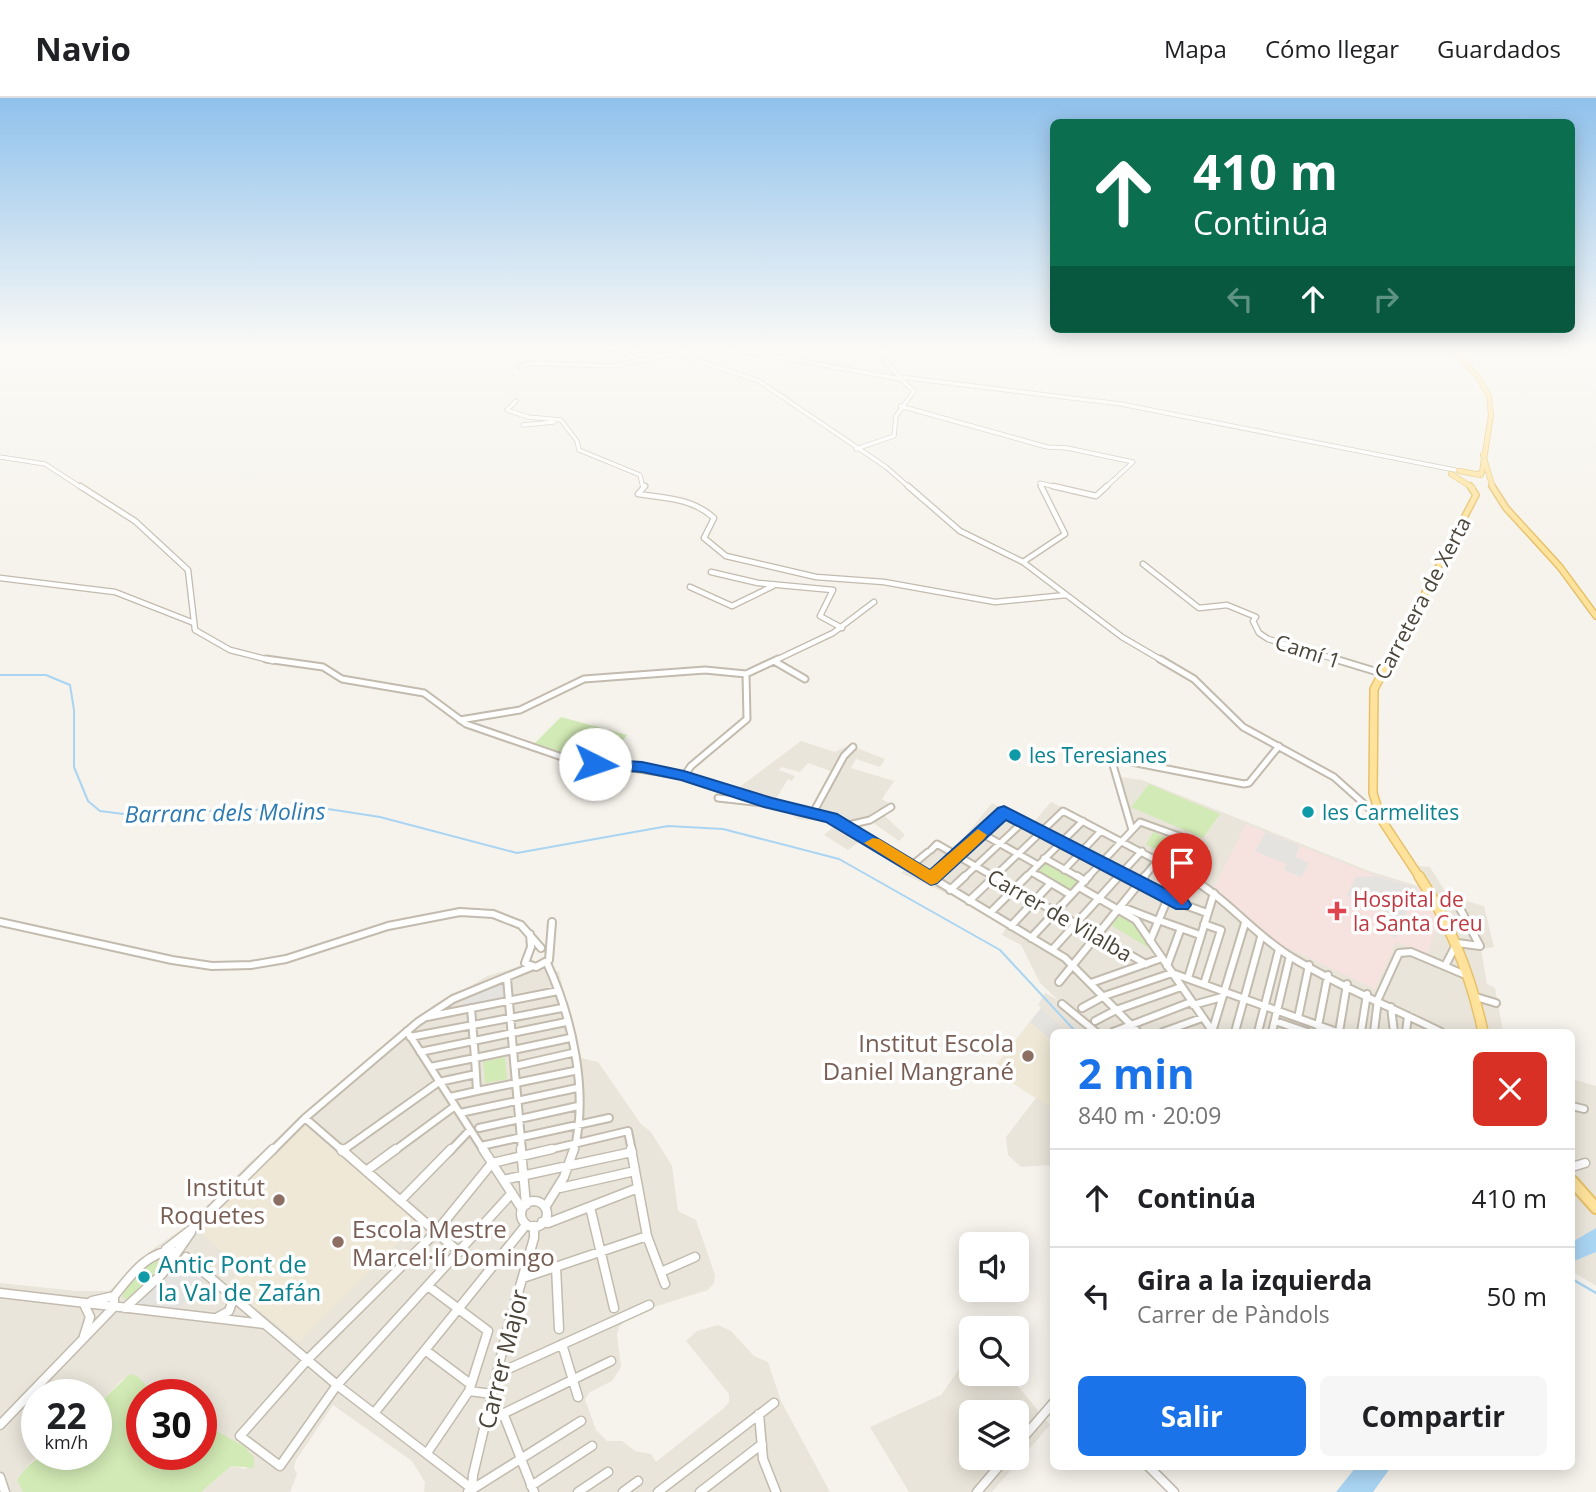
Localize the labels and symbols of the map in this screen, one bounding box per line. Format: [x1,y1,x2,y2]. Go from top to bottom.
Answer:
street label: Carretera de Xerta [1367,512,1477,684]
street label: Camí 1 [1272,627,1344,675]
position arrow [558,727,632,801]
place label: les Teresianes [1029,741,1167,769]
marker: les Teresianes [1007,747,1023,763]
water label: Barranc dels Molins [124,794,326,830]
place label: les Carmelites [1322,798,1459,826]
marker: les Carmelites [1300,804,1316,820]
pin [1152,833,1212,905]
street label: Carrer de Vilalba [983,862,1137,968]
place label: Hospital de la Santa Creu [1353,885,1483,937]
marker: Hospital de la Santa Creu [1327,901,1347,921]
place label: Institut Escola Daniel Mangrané [823,1026,1014,1087]
marker: Institut Escola Daniel Mangrané [1020,1048,1036,1064]
place label: Institut Roquetes [159,1170,265,1231]
marker: Institut Roquetes [271,1192,287,1208]
place label: Escola Mestre Marcel·lí Domingo [352,1212,555,1273]
marker: Escola Mestre Marcel·lí Domingo [330,1234,346,1250]
place label: Antic Pont de la Val de Zafán [158,1247,321,1308]
marker: Antic Pont de la Val de Zafán [136,1269,152,1285]
street label: Carrer Major [469,1286,535,1432]
speed limit sign: 30 [126,1379,217,1470]

